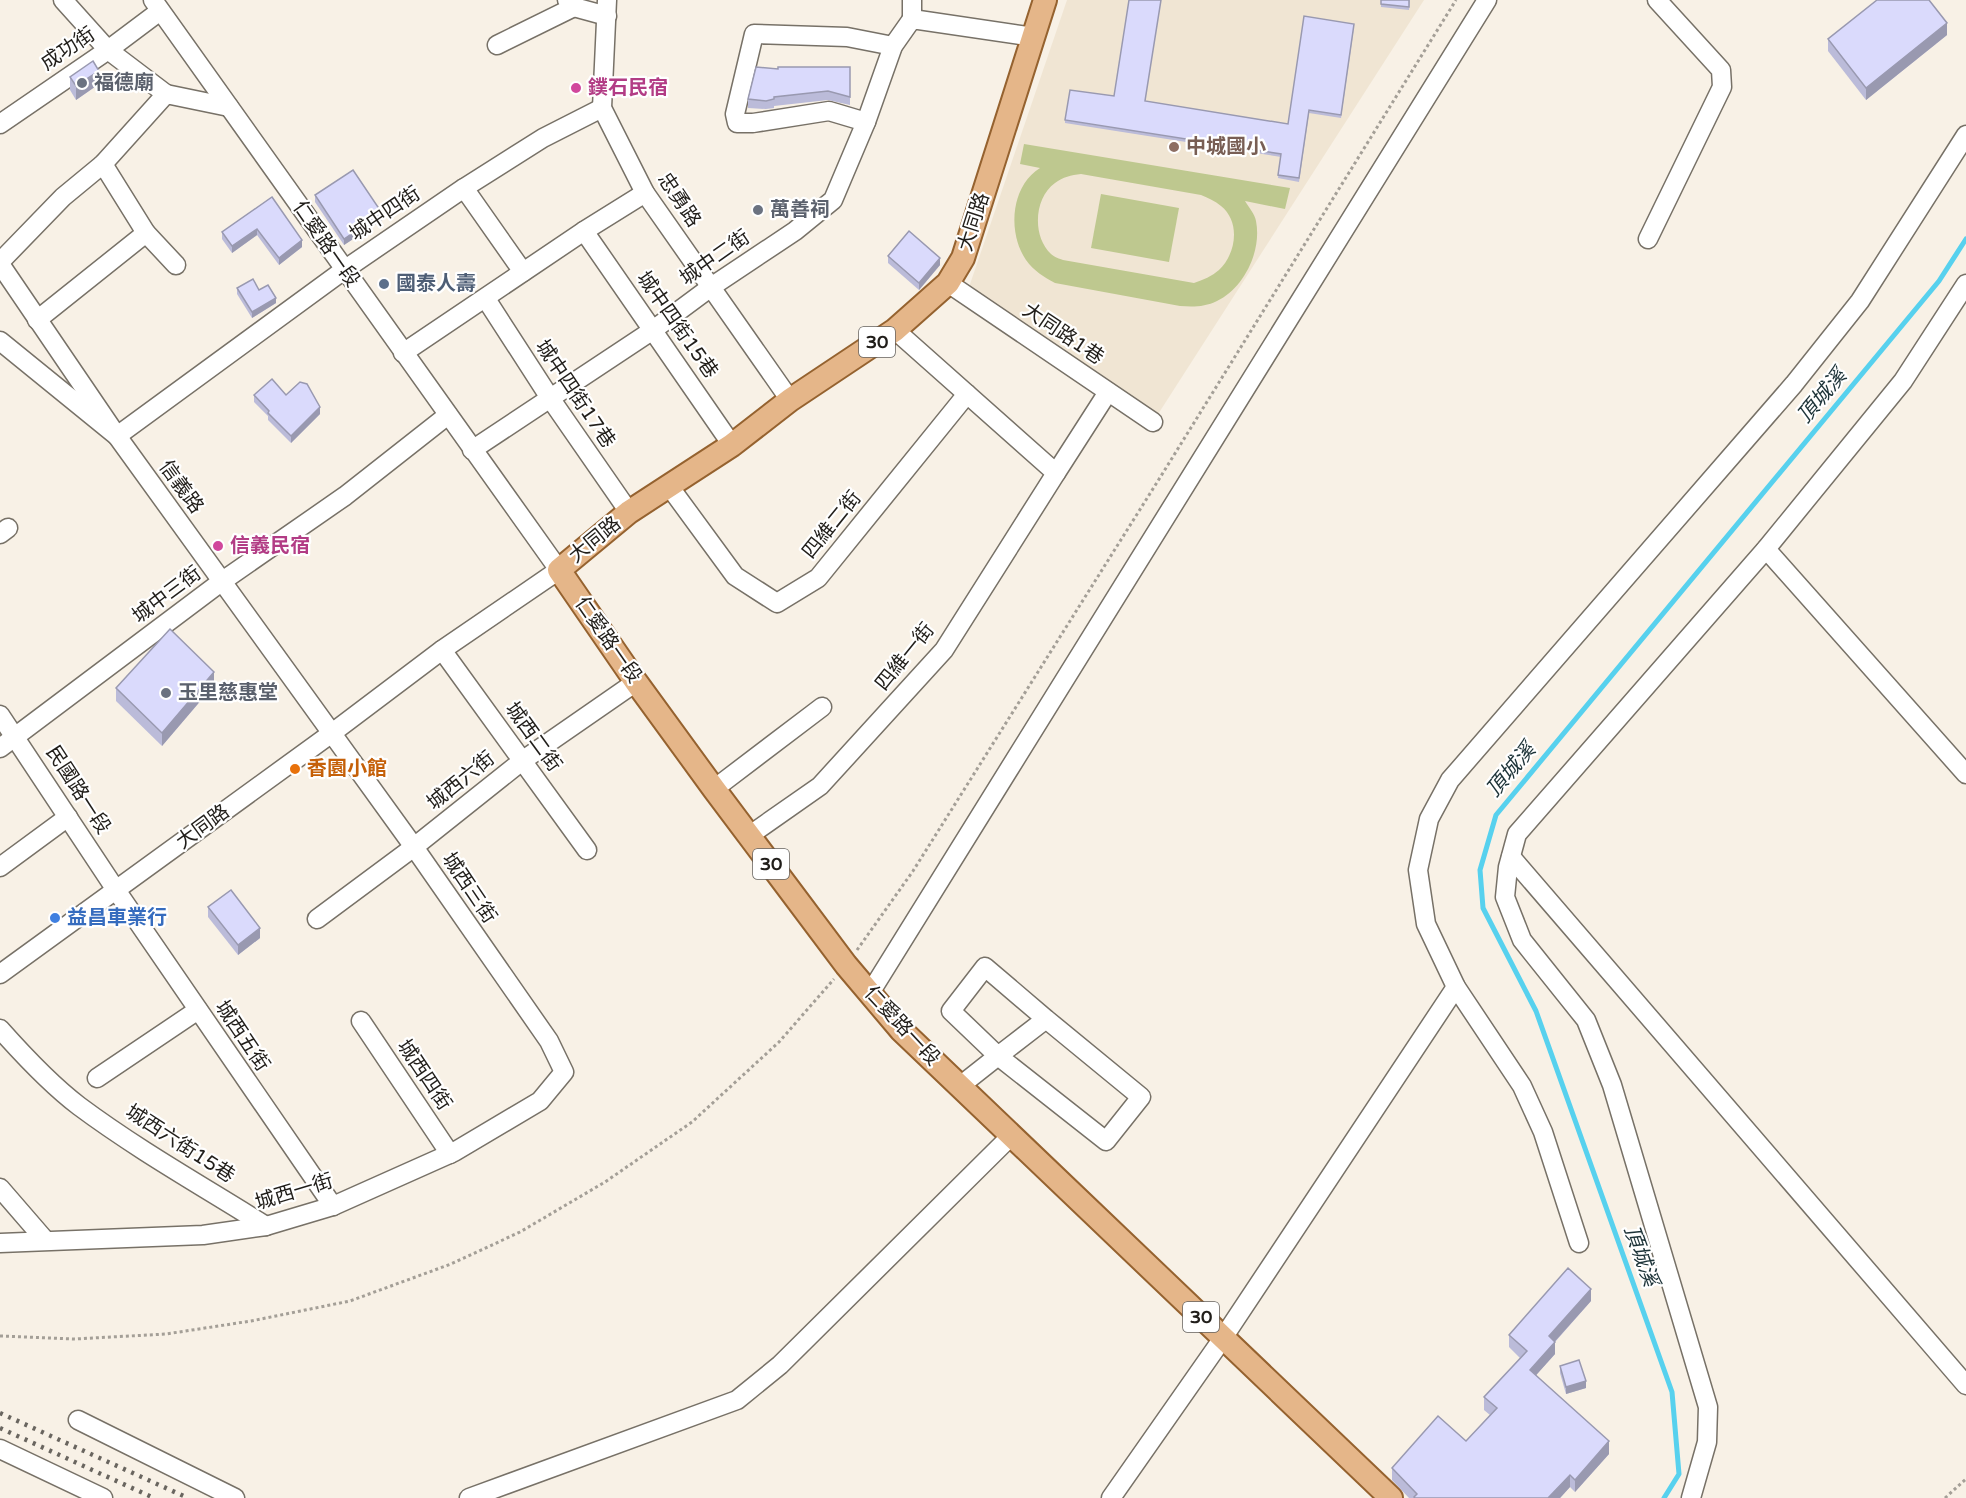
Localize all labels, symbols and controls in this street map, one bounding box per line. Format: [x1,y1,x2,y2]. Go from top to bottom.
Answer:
street label: 成功街 [36,22,100,76]
place label: 福德廟 [94,71,154,95]
marker: 福德廟 [75,76,89,90]
place label: 鏷石民宿 [588,76,668,100]
marker: 鏷石民宿 [569,81,583,95]
place label: 中城國小 [1186,135,1266,159]
marker: 中城國小 [1167,140,1181,154]
street label: 忠勇路 [652,168,706,232]
street label: 城中四街 [345,182,425,246]
street label: 大同路 [953,190,995,254]
street label: 仁愛路一段 [287,196,365,292]
place label: 萬善祠 [770,198,830,222]
marker: 萬善祠 [751,203,765,217]
street label: 城中二街 [675,225,755,291]
street label: 城中四街15巷 [631,267,723,383]
place label: 國泰人壽 [396,272,476,296]
marker: 國泰人壽 [377,277,391,291]
street label: 大同路1巷 [1018,298,1108,370]
road number: 30 [859,327,895,357]
street label: 城中四街17巷 [530,335,620,453]
water label: 頂城溪 [1792,362,1854,428]
street label: 信義路 [154,456,208,518]
street label: 四維二街 [798,486,866,564]
street label: 大同路 [564,512,626,568]
place label: 信義民宿 [230,534,310,558]
marker: 信義民宿 [211,539,225,553]
street label: 城中三街 [128,561,206,629]
street label: 仁愛路一段 [569,592,647,688]
street label: 四維一街 [871,618,939,696]
place label: 玉里慈惠堂 [178,681,278,705]
marker: 玉里慈惠堂 [159,686,173,700]
street label: 城西二街 [500,698,566,776]
water label: 頂城溪 [1481,736,1543,802]
street label: 民國路一段 [41,742,115,838]
street label: 城西六街 [422,747,500,815]
place label: 香園小館 [307,757,387,781]
marker: 香園小館 [288,762,302,776]
street label: 大同路 [172,800,234,854]
street label: 城西三街 [437,848,501,928]
road number: 30 [753,849,789,879]
place label: 益昌車業行 [67,906,167,930]
marker: 益昌車業行 [48,911,62,925]
street label: 仁愛路一段 [859,981,945,1071]
street label: 城西五街 [210,996,274,1076]
street label: 城西四街 [392,1035,456,1115]
street label: 城西六街15巷 [121,1100,239,1188]
street label: 城西一街 [252,1169,336,1215]
water label: 頂城溪 [1618,1222,1665,1293]
road number: 30 [1183,1302,1219,1332]

